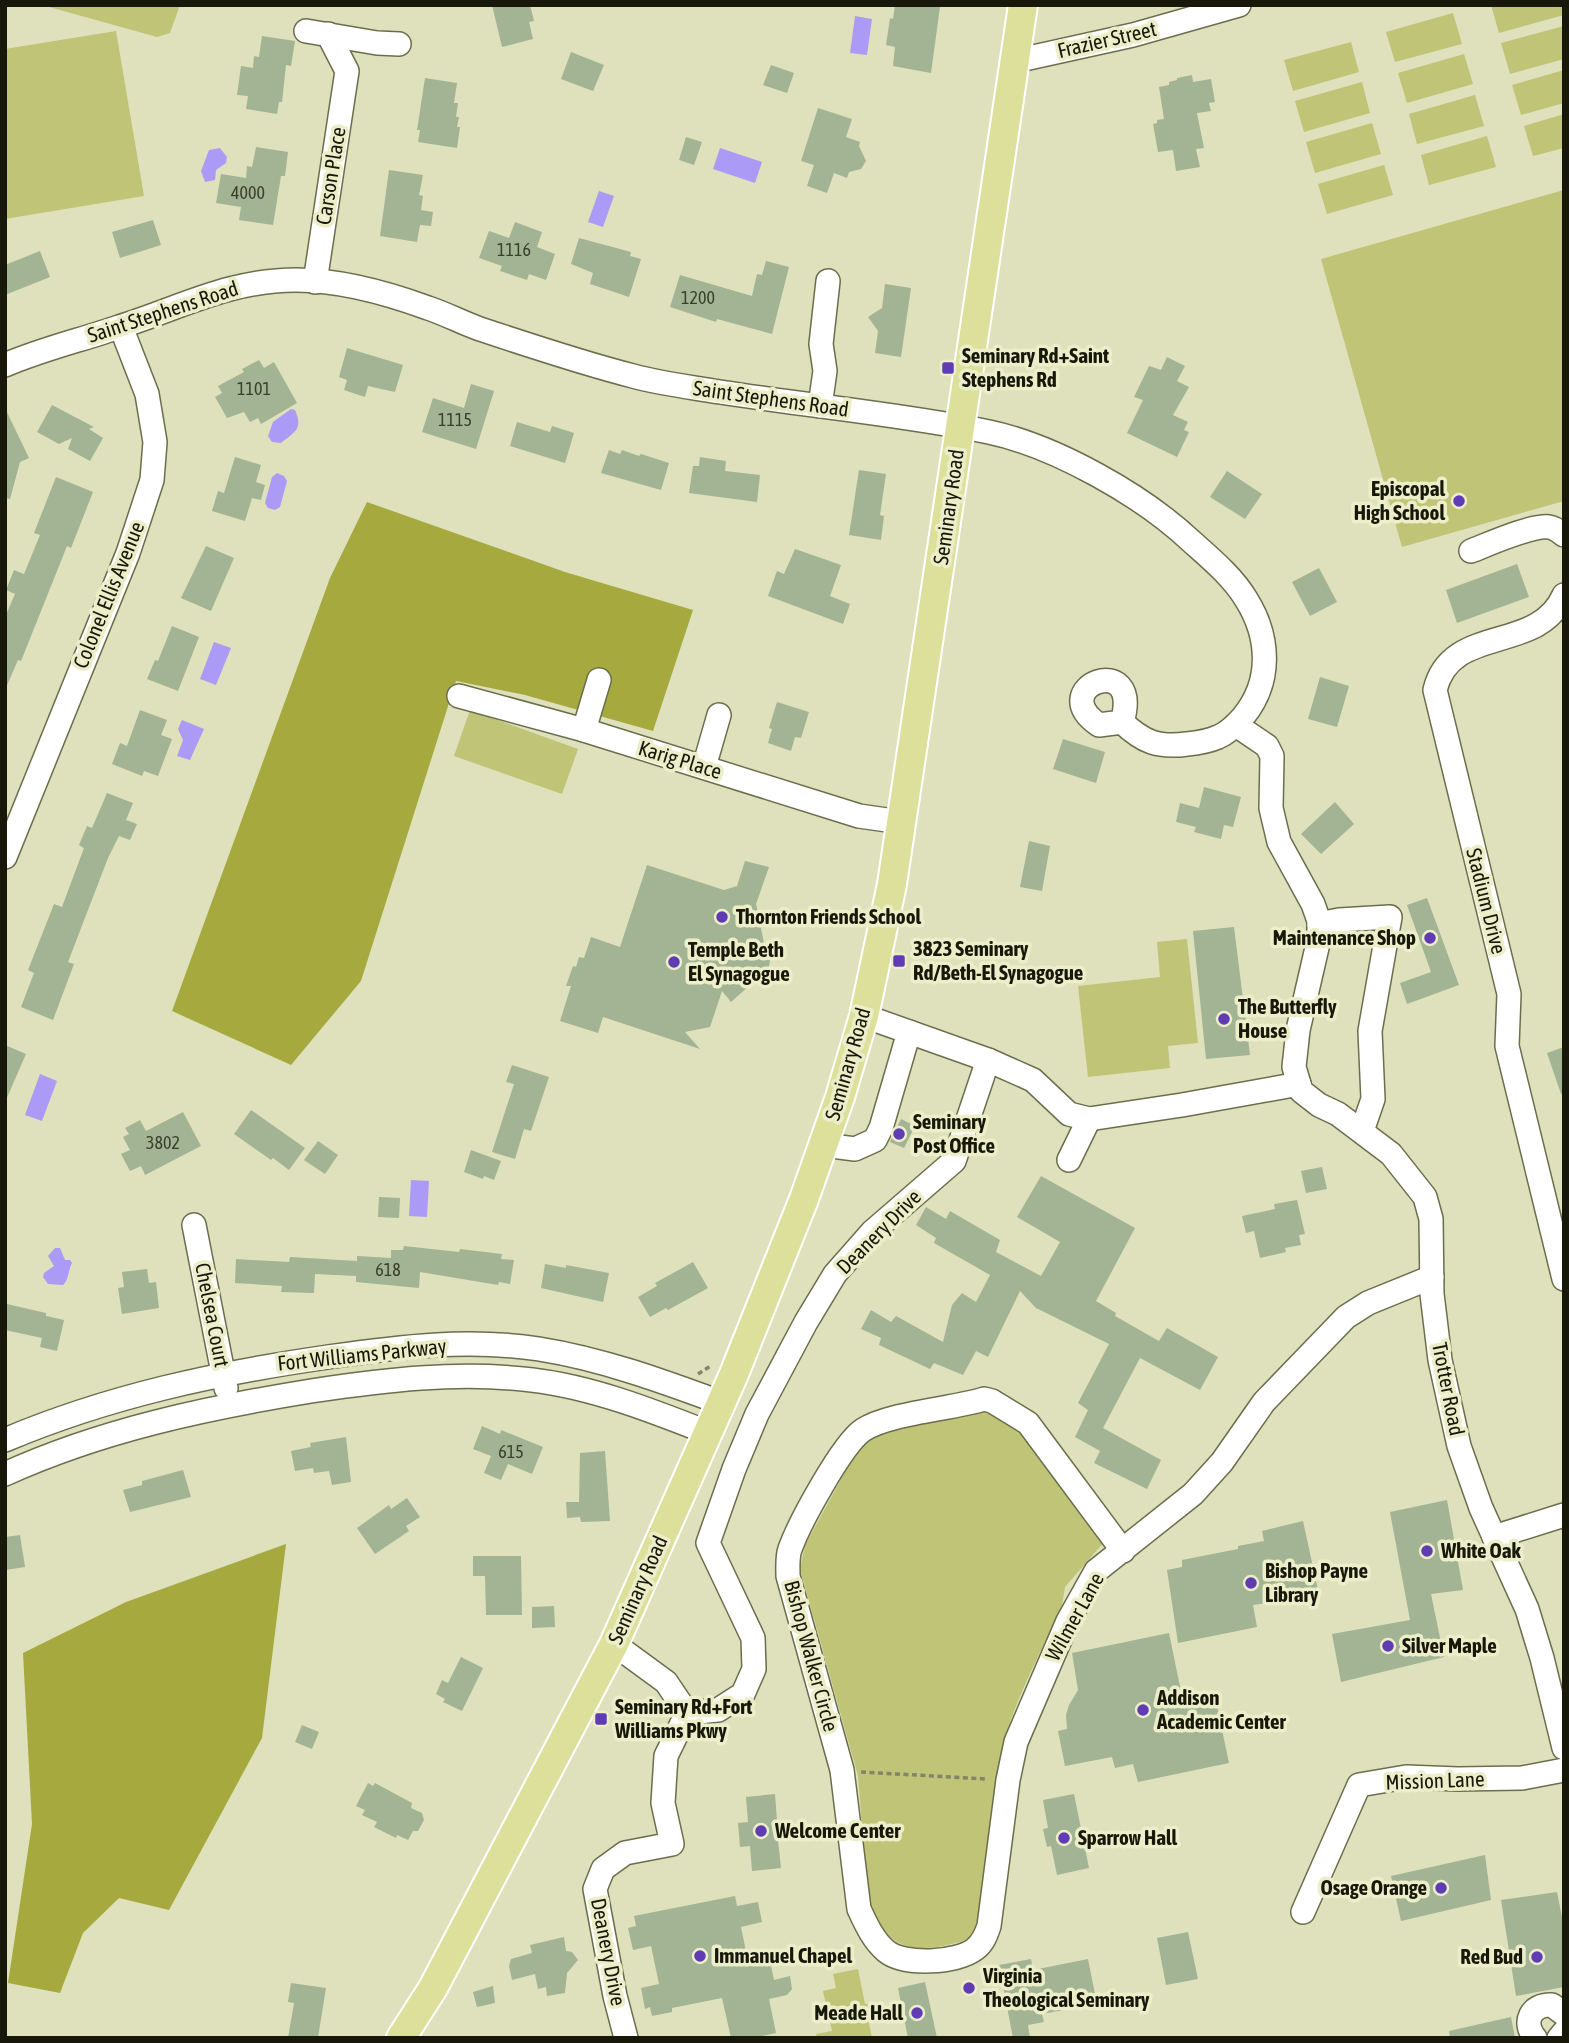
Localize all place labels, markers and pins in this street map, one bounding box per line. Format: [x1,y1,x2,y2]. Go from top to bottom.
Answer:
place label: Seminary Rd+Saint Stephens Rd [962,343,1109,391]
marker: Seminary Rd+Saint Stephens Rd [940,360,956,376]
place label: Episcopal High School [1354,476,1445,524]
marker: Episcopal High School [1451,493,1467,509]
place label: Thornton Friends School [736,904,922,928]
marker: Thornton Friends School [714,909,730,925]
place label: Maintenance Shop [1273,925,1416,949]
marker: Maintenance Shop [1422,930,1438,946]
place label: 3823 Seminary Rd/Beth-El Synagogue [913,936,1083,984]
place label: Temple Beth El Synagogue [688,937,790,985]
marker: 3823 Seminary Rd/Beth-El Synagogue [891,953,907,969]
marker: Temple Beth El Synagogue [666,954,682,970]
place label: The Butterfly House [1238,994,1337,1042]
marker: The Butterfly House [1216,1011,1232,1027]
place label: Seminary Post Office [913,1109,995,1157]
marker: Seminary Post Office [891,1126,907,1142]
place label: White Oak [1440,1538,1522,1562]
marker: White Oak [1419,1543,1435,1559]
place label: Bishop Payne Library [1265,1558,1368,1606]
marker: Bishop Payne Library [1243,1575,1259,1591]
place label: Silver Maple [1402,1633,1497,1657]
marker: Silver Maple [1380,1638,1396,1654]
place label: Addison Academic Center [1156,1685,1286,1733]
place label: Seminary Rd+Fort Williams Pkwy [614,1694,752,1742]
marker: Addison Academic Center [1135,1702,1151,1718]
marker: Seminary Rd+Fort Williams Pkwy [593,1711,609,1727]
place label: Welcome Center [774,1818,901,1842]
marker: Welcome Center [753,1823,769,1839]
place label: Sparrow Hall [1078,1825,1178,1849]
marker: Sparrow Hall [1056,1830,1072,1846]
place label: Osage Orange [1320,1875,1427,1899]
marker: Osage Orange [1433,1880,1449,1896]
place label: Immanuel Chapel [714,1943,853,1967]
place label: Red Bud [1460,1944,1523,1968]
marker: Immanuel Chapel [692,1948,708,1964]
marker: Red Bud [1529,1949,1545,1965]
place label: Virginia Theological Seminary [982,1963,1150,2011]
marker: Virginia Theological Seminary [961,1980,977,1996]
place label: Meade Hall [814,2000,903,2024]
marker: Meade Hall [909,2005,925,2021]

